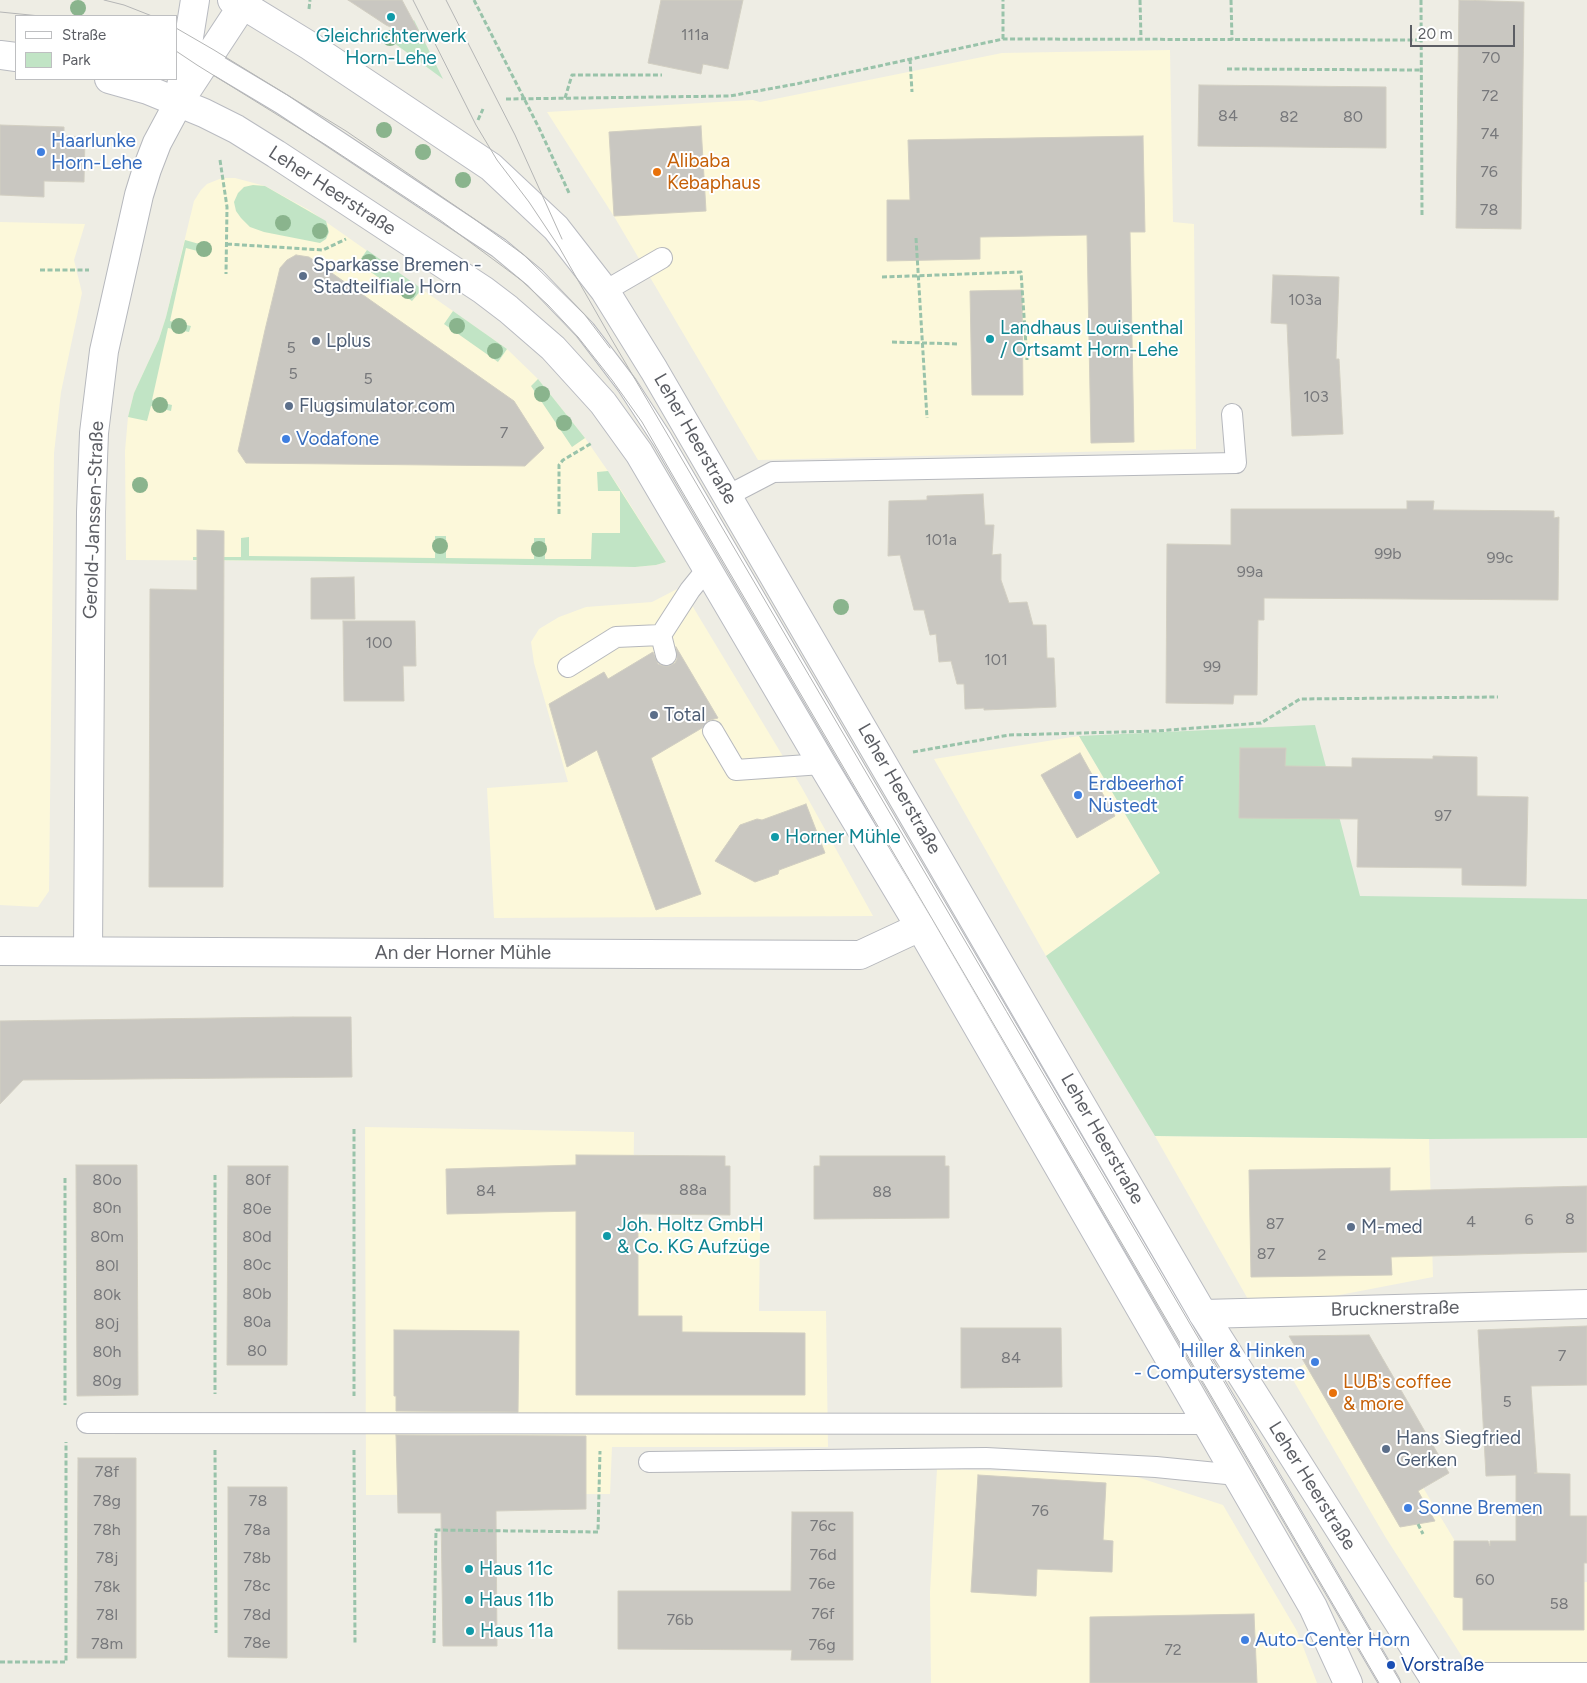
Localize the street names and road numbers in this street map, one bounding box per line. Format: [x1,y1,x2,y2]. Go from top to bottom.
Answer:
street label: Leher Heerstraße [264,141,400,241]
street label: Leher Heerstraße [648,370,742,508]
street label: Gerold-Janssen-Straße [79,421,109,619]
street label: Leher Heerstraße [852,720,946,858]
street label: An der Horner Mühle [375,942,551,964]
street label: Leher Heerstraße [1055,1070,1149,1208]
street label: Brucknerstraße [1330,1296,1460,1322]
street label: Leher Heerstraße [1263,1418,1361,1554]

